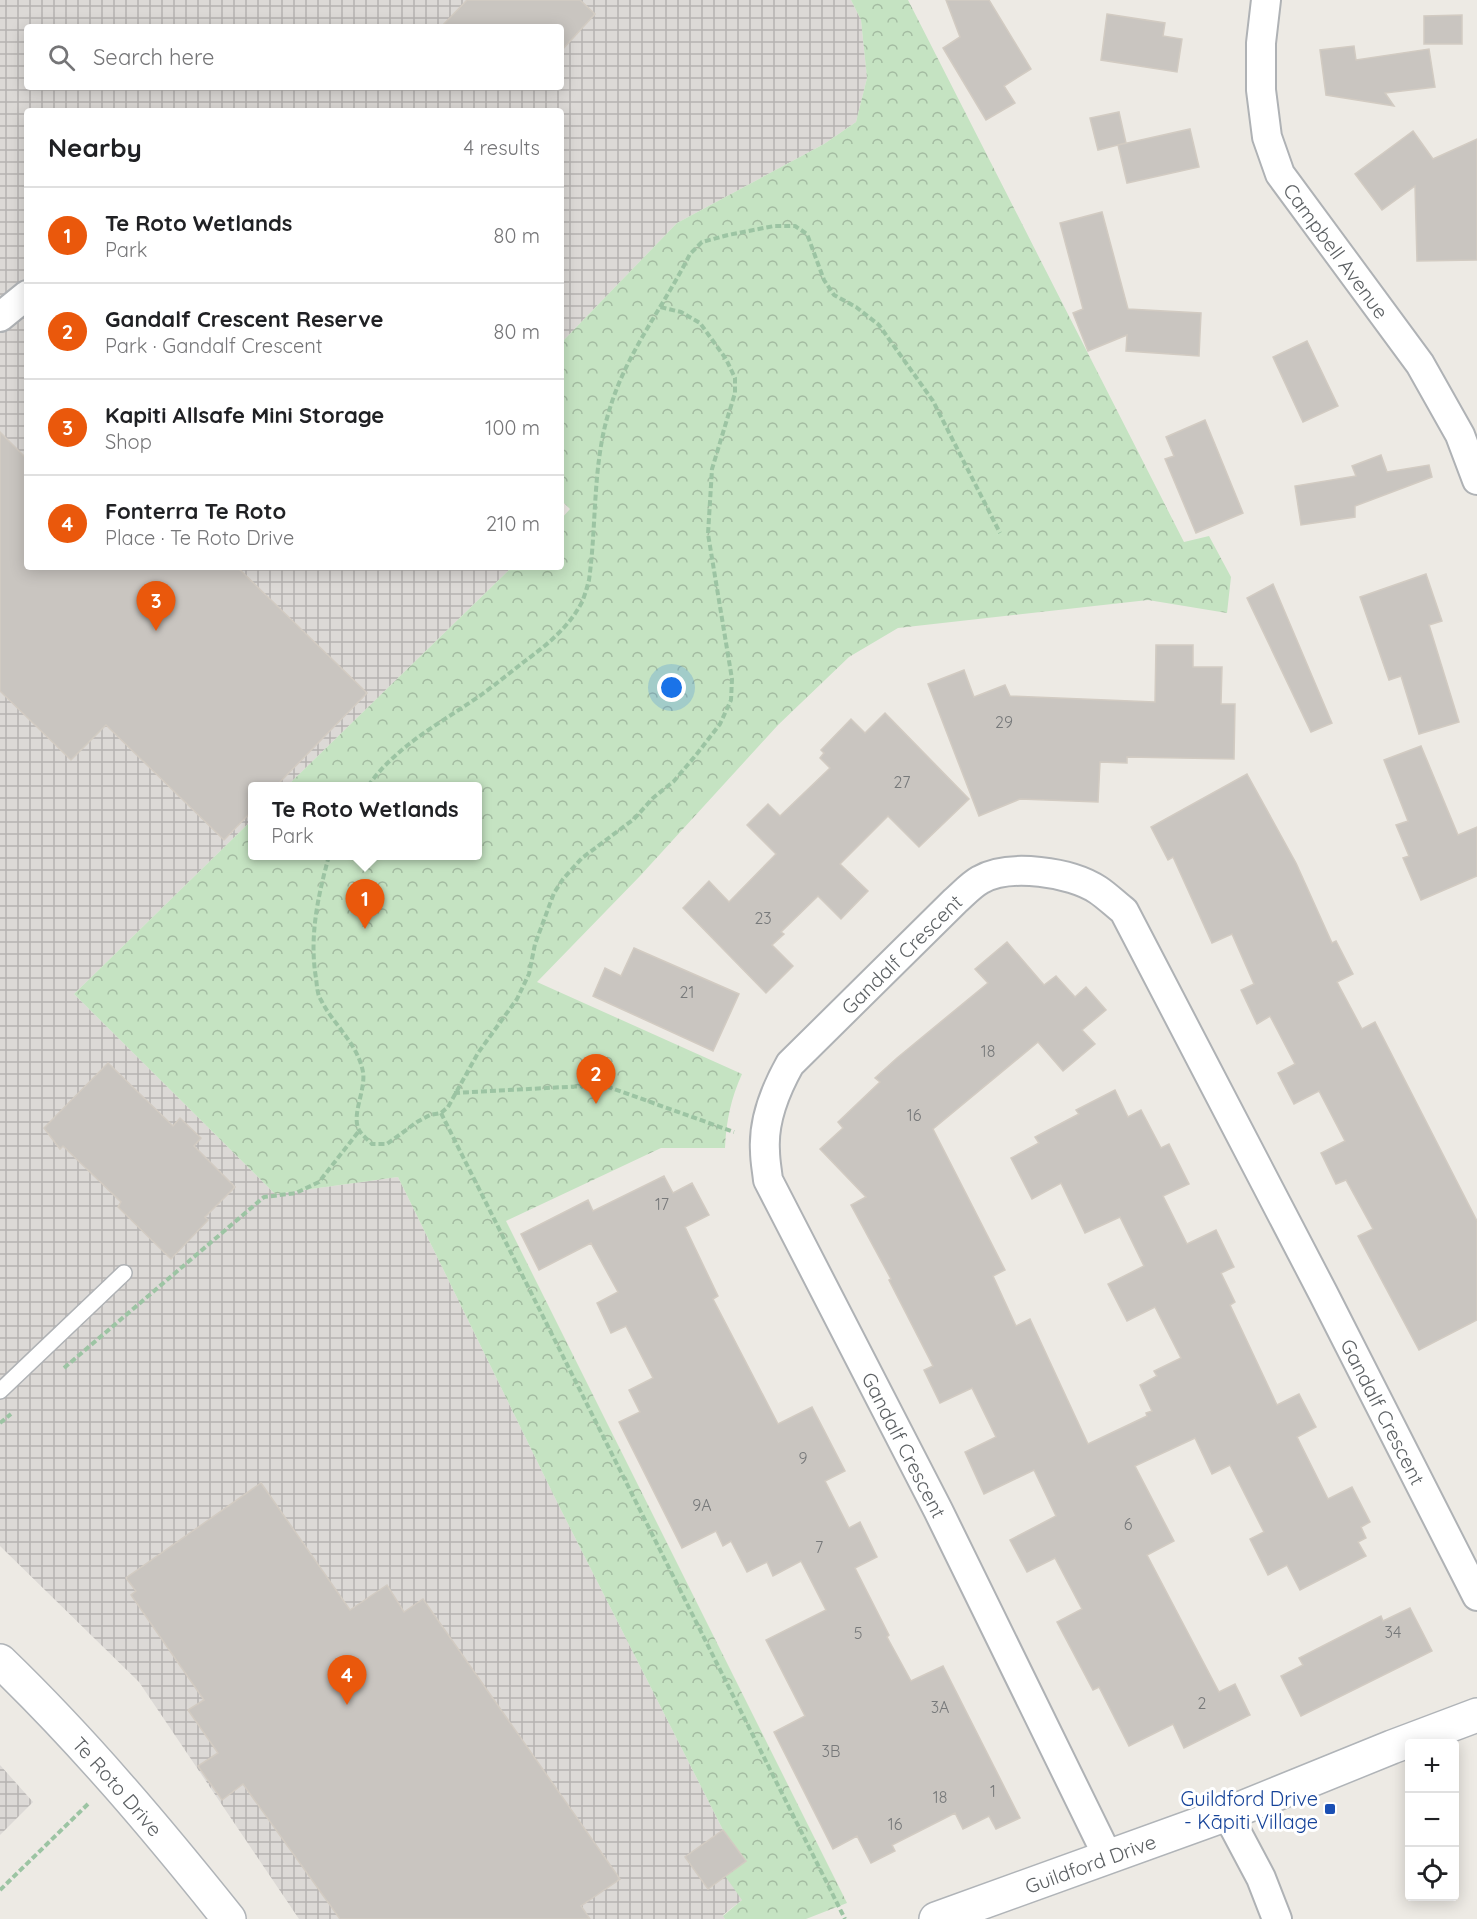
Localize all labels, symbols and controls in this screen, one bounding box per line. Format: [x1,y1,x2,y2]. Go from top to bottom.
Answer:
search box [24,24,564,90]
icon: search [45,41,78,74]
text: Search here [93,43,214,71]
text: Nearby [48,131,142,164]
text: 4 results [464,135,540,160]
street label: Campbell Avenue [1278,178,1395,323]
text: Te Roto Wetlands [105,209,292,237]
text: 1 [64,223,71,248]
text: 80 m [494,223,540,248]
text: Park [105,237,147,262]
text: Gandalf Crescent Reserve [105,305,383,333]
text: 2 [62,319,73,344]
text: 80 m [494,319,540,344]
text: Park · Gandalf Crescent [105,333,323,358]
text: Kapiti Allsafe Mini Storage [105,401,384,429]
text: 3 [62,415,73,440]
text: 100 m [485,415,540,440]
text: Shop [105,429,152,454]
text: Fonterra Te Roto [105,497,286,525]
text: 4 [62,511,73,536]
text: 210 m [486,511,540,536]
text: Place · Te Roto Drive [105,525,294,550]
pin: 3 [136,582,176,631]
your location [657,673,686,702]
house number: 29 [995,712,1013,732]
house number: 27 [894,772,910,792]
popup [248,782,482,860]
text: Te Roto Wetlands [271,795,459,823]
text: Park [271,823,314,848]
pin: 1 [346,880,385,929]
street label: Gandalf Crescent [836,888,967,1019]
house number: 23 [754,908,772,928]
house number: 21 [680,982,694,1002]
house number: 18 [981,1041,995,1061]
pin: 2 [576,1054,616,1104]
house number: 16 [907,1105,922,1125]
house number: 17 [655,1194,669,1214]
street label: Gandalf Crescent [1336,1334,1431,1489]
street label: Gandalf Crescent [856,1368,952,1522]
house number: 9 [799,1448,808,1468]
house number: 9A [692,1495,712,1515]
house number: 6 [1124,1514,1133,1534]
house number: 7 [815,1537,823,1557]
house number: 34 [1385,1622,1401,1642]
house number: 5 [854,1623,862,1643]
pin: 4 [328,1656,366,1705]
house number: 2 [1198,1693,1207,1713]
house number: 3A [931,1697,949,1717]
street label: Te Roto Drive [68,1731,168,1841]
map controls [1405,1739,1459,1901]
button: + [1405,1739,1459,1793]
house number: 3B [822,1741,840,1761]
house number: 1 [990,1781,996,1801]
place label: Guildford Drive - Kāpiti Village [1180,1786,1318,1834]
house number: 18 [933,1787,947,1807]
button: − [1405,1793,1459,1847]
marker: Guildford Drive - Kāpiti Village [1323,1802,1337,1816]
house number: 16 [888,1814,903,1834]
street label: Guildford Drive [1021,1828,1159,1898]
button: locate [1405,1847,1459,1901]

